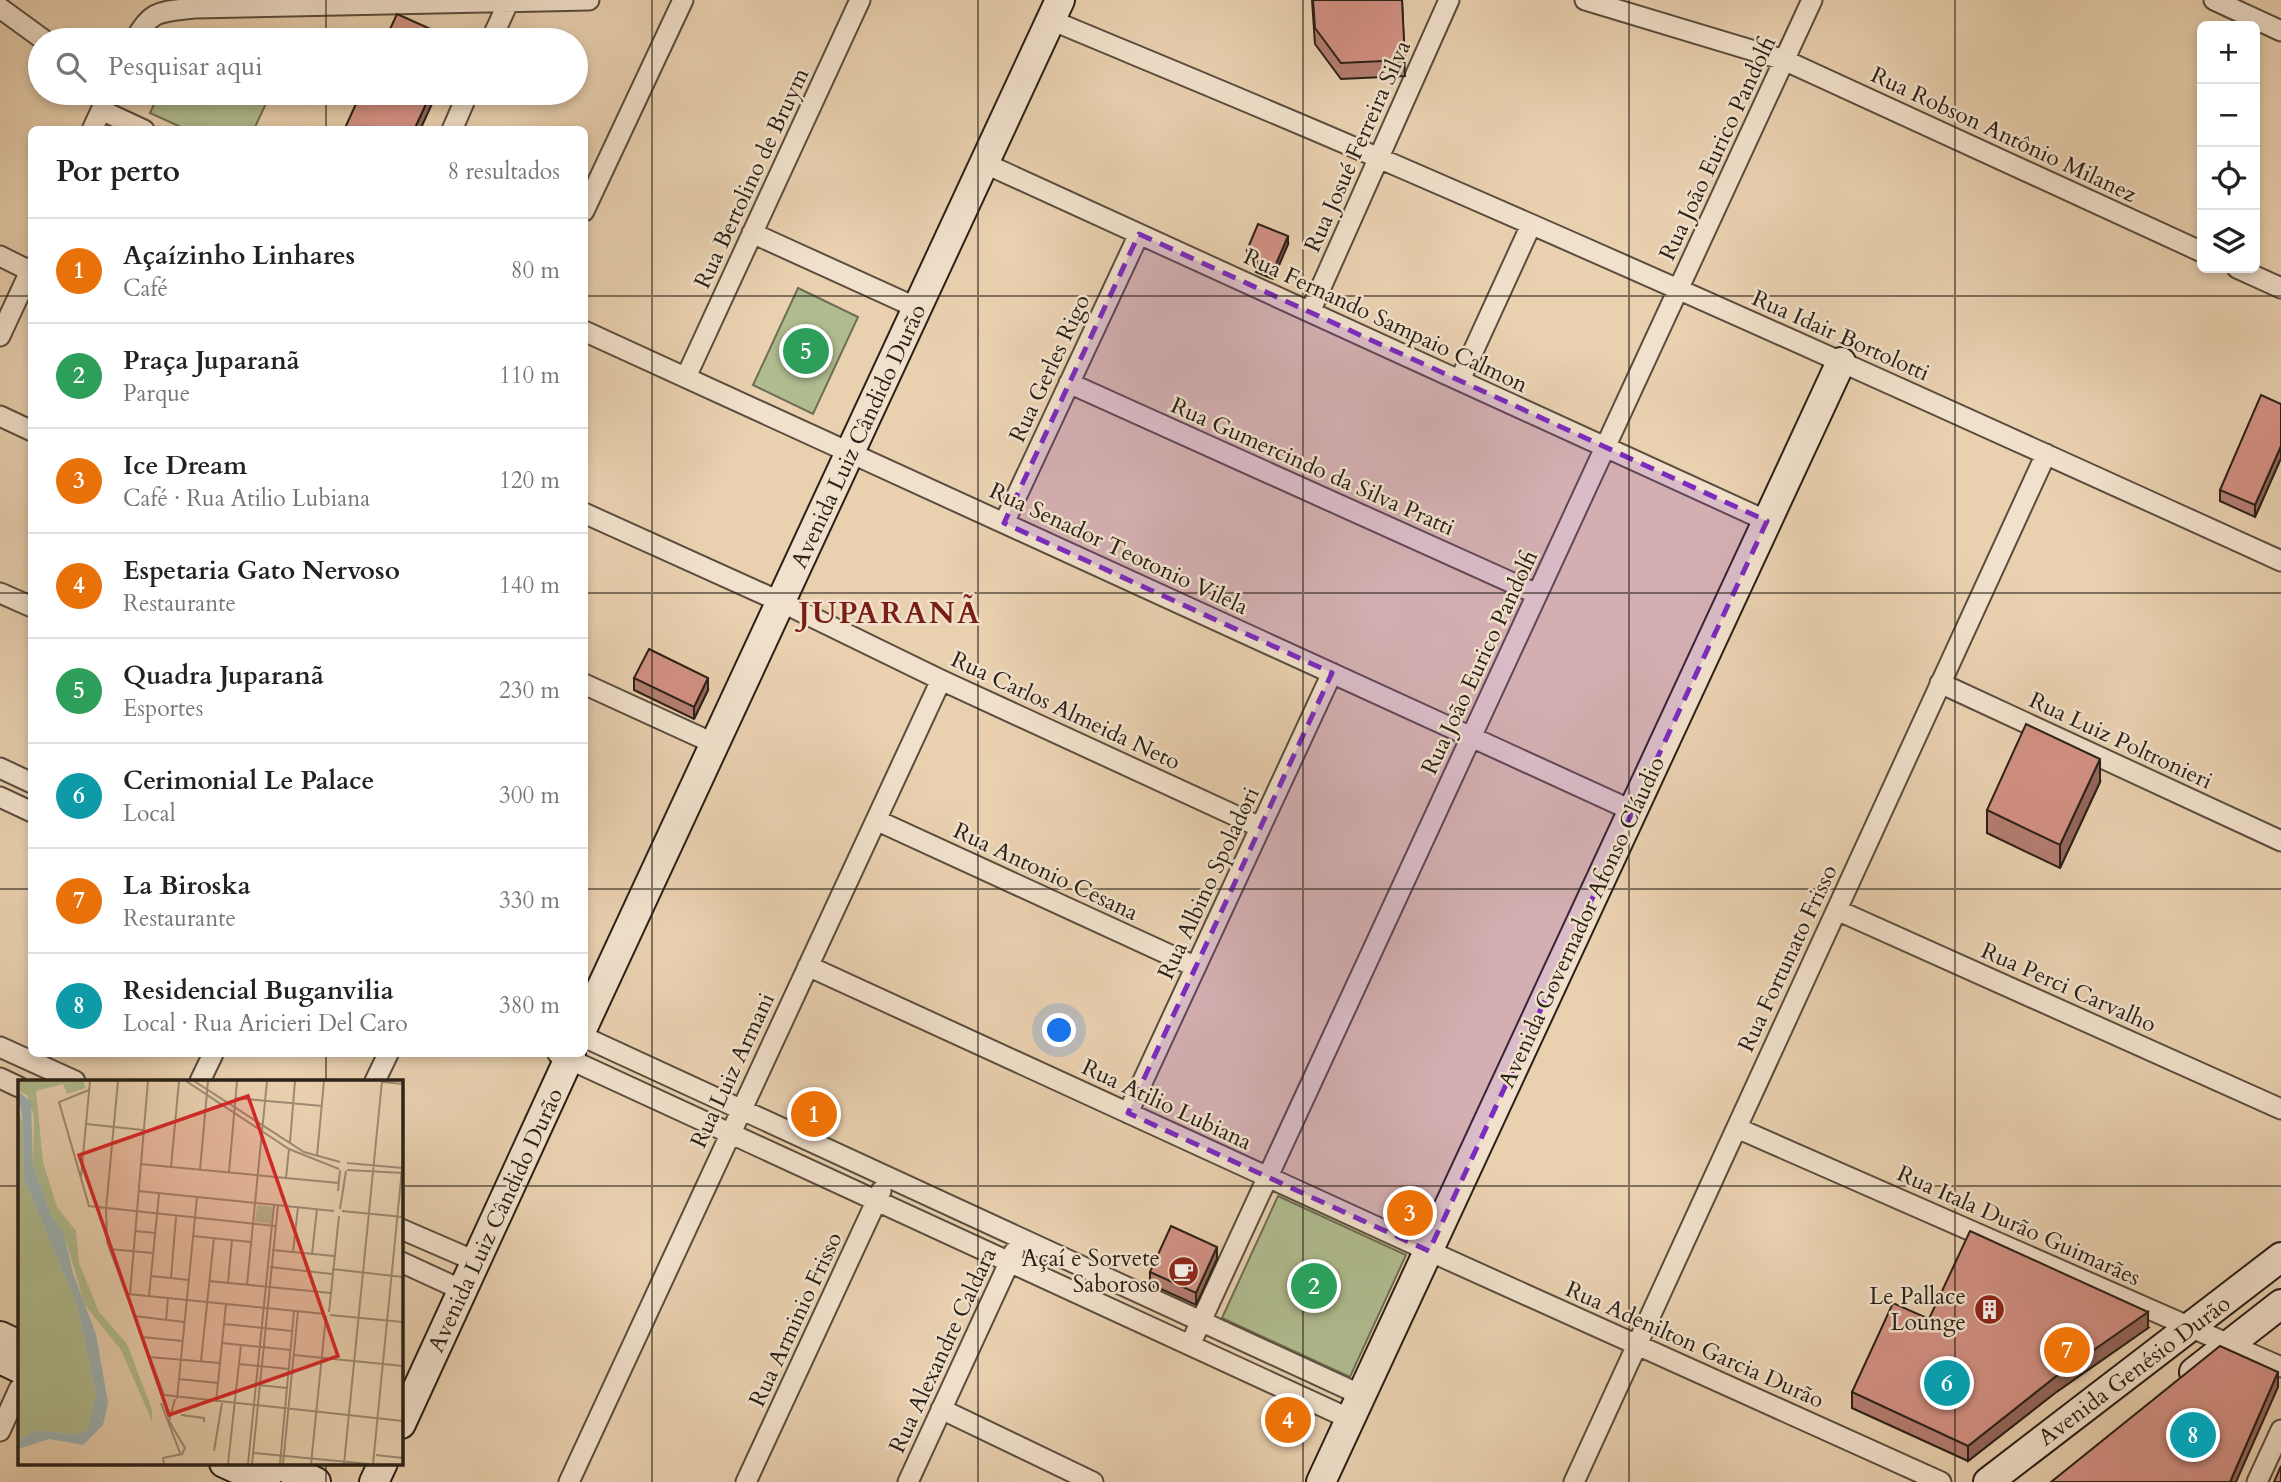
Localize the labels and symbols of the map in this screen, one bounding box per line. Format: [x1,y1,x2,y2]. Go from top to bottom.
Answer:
street label: Rua João Eurico Pandolfi [1652,31,1783,266]
street label: Rua Josué Ferreira Silva [1297,35,1418,257]
street label: Rua Robson Antônio Milanez [1866,59,2142,210]
street label: Rua Bertolino de Bruym [687,62,816,293]
street label: Rua Fernando Sampaio Calmon [1239,241,1533,400]
street label: Rua Idair Bortolotti [1747,282,1934,388]
street label: Rua Gerles Rigo [1002,289,1097,447]
street label: Avenida Luiz Cândido Durão [784,299,933,573]
pin: 5 [783,325,829,377]
street label: Rua Gumercindo da Silva Pratti [1166,390,1460,543]
street label: Rua Senador Teotonio Vilela [984,475,1253,622]
street label: Rua João Eurico Pandolfi [1414,545,1545,780]
district label: JUPARANÃ [795,593,981,634]
street label: Rua Carlos Almeida Neto [946,644,1185,777]
street label: Rua Luiz Poltronieri [2024,684,2217,797]
street label: Avenida Governador Afonso Cláudio [1491,752,1672,1093]
street label: Rua Albino Spoladori [1150,782,1267,984]
street label: Rua Antonio Cesana [948,815,1143,928]
street label: Rua Fortunato Frisso [1730,860,1844,1057]
street label: Rua Perci Carvalho [1976,935,2161,1040]
street label: Rua Luiz Armani [683,988,782,1153]
your location [1042,1013,1076,1047]
street label: Rua Atilio Lubiana [1077,1052,1257,1157]
inset map [18,1080,402,1464]
street label: Avenida Luiz Cândido Durão [421,1083,570,1357]
pin: 1 [791,1088,837,1140]
street label: Rua Itala Durão Guimarães [1892,1158,2145,1293]
pin: 3 [1387,1187,1433,1239]
street label: Rua Arminio Frisso [741,1227,849,1412]
street label: Rua Alexandre Caldara [881,1243,1004,1458]
place label: Açaí e Sorvete Saboroso [1022,1243,1160,1300]
cafe icon: Açaí e Sorvete Saboroso [1166,1254,1200,1288]
pin: 2 [1291,1260,1337,1312]
street label: Rua Adenilton Garcia Durão [1561,1273,1829,1416]
place label: Le Pallace Lounge [1869,1281,1966,1338]
street label: Avenida Genésio Durão [2032,1288,2237,1453]
building icon: Le Pallace Lounge [1972,1292,2006,1326]
pin: 7 [2044,1324,2090,1376]
pin: 6 [1924,1357,1970,1409]
pin: 4 [1265,1394,1311,1446]
pin: 8 [2170,1409,2216,1461]

